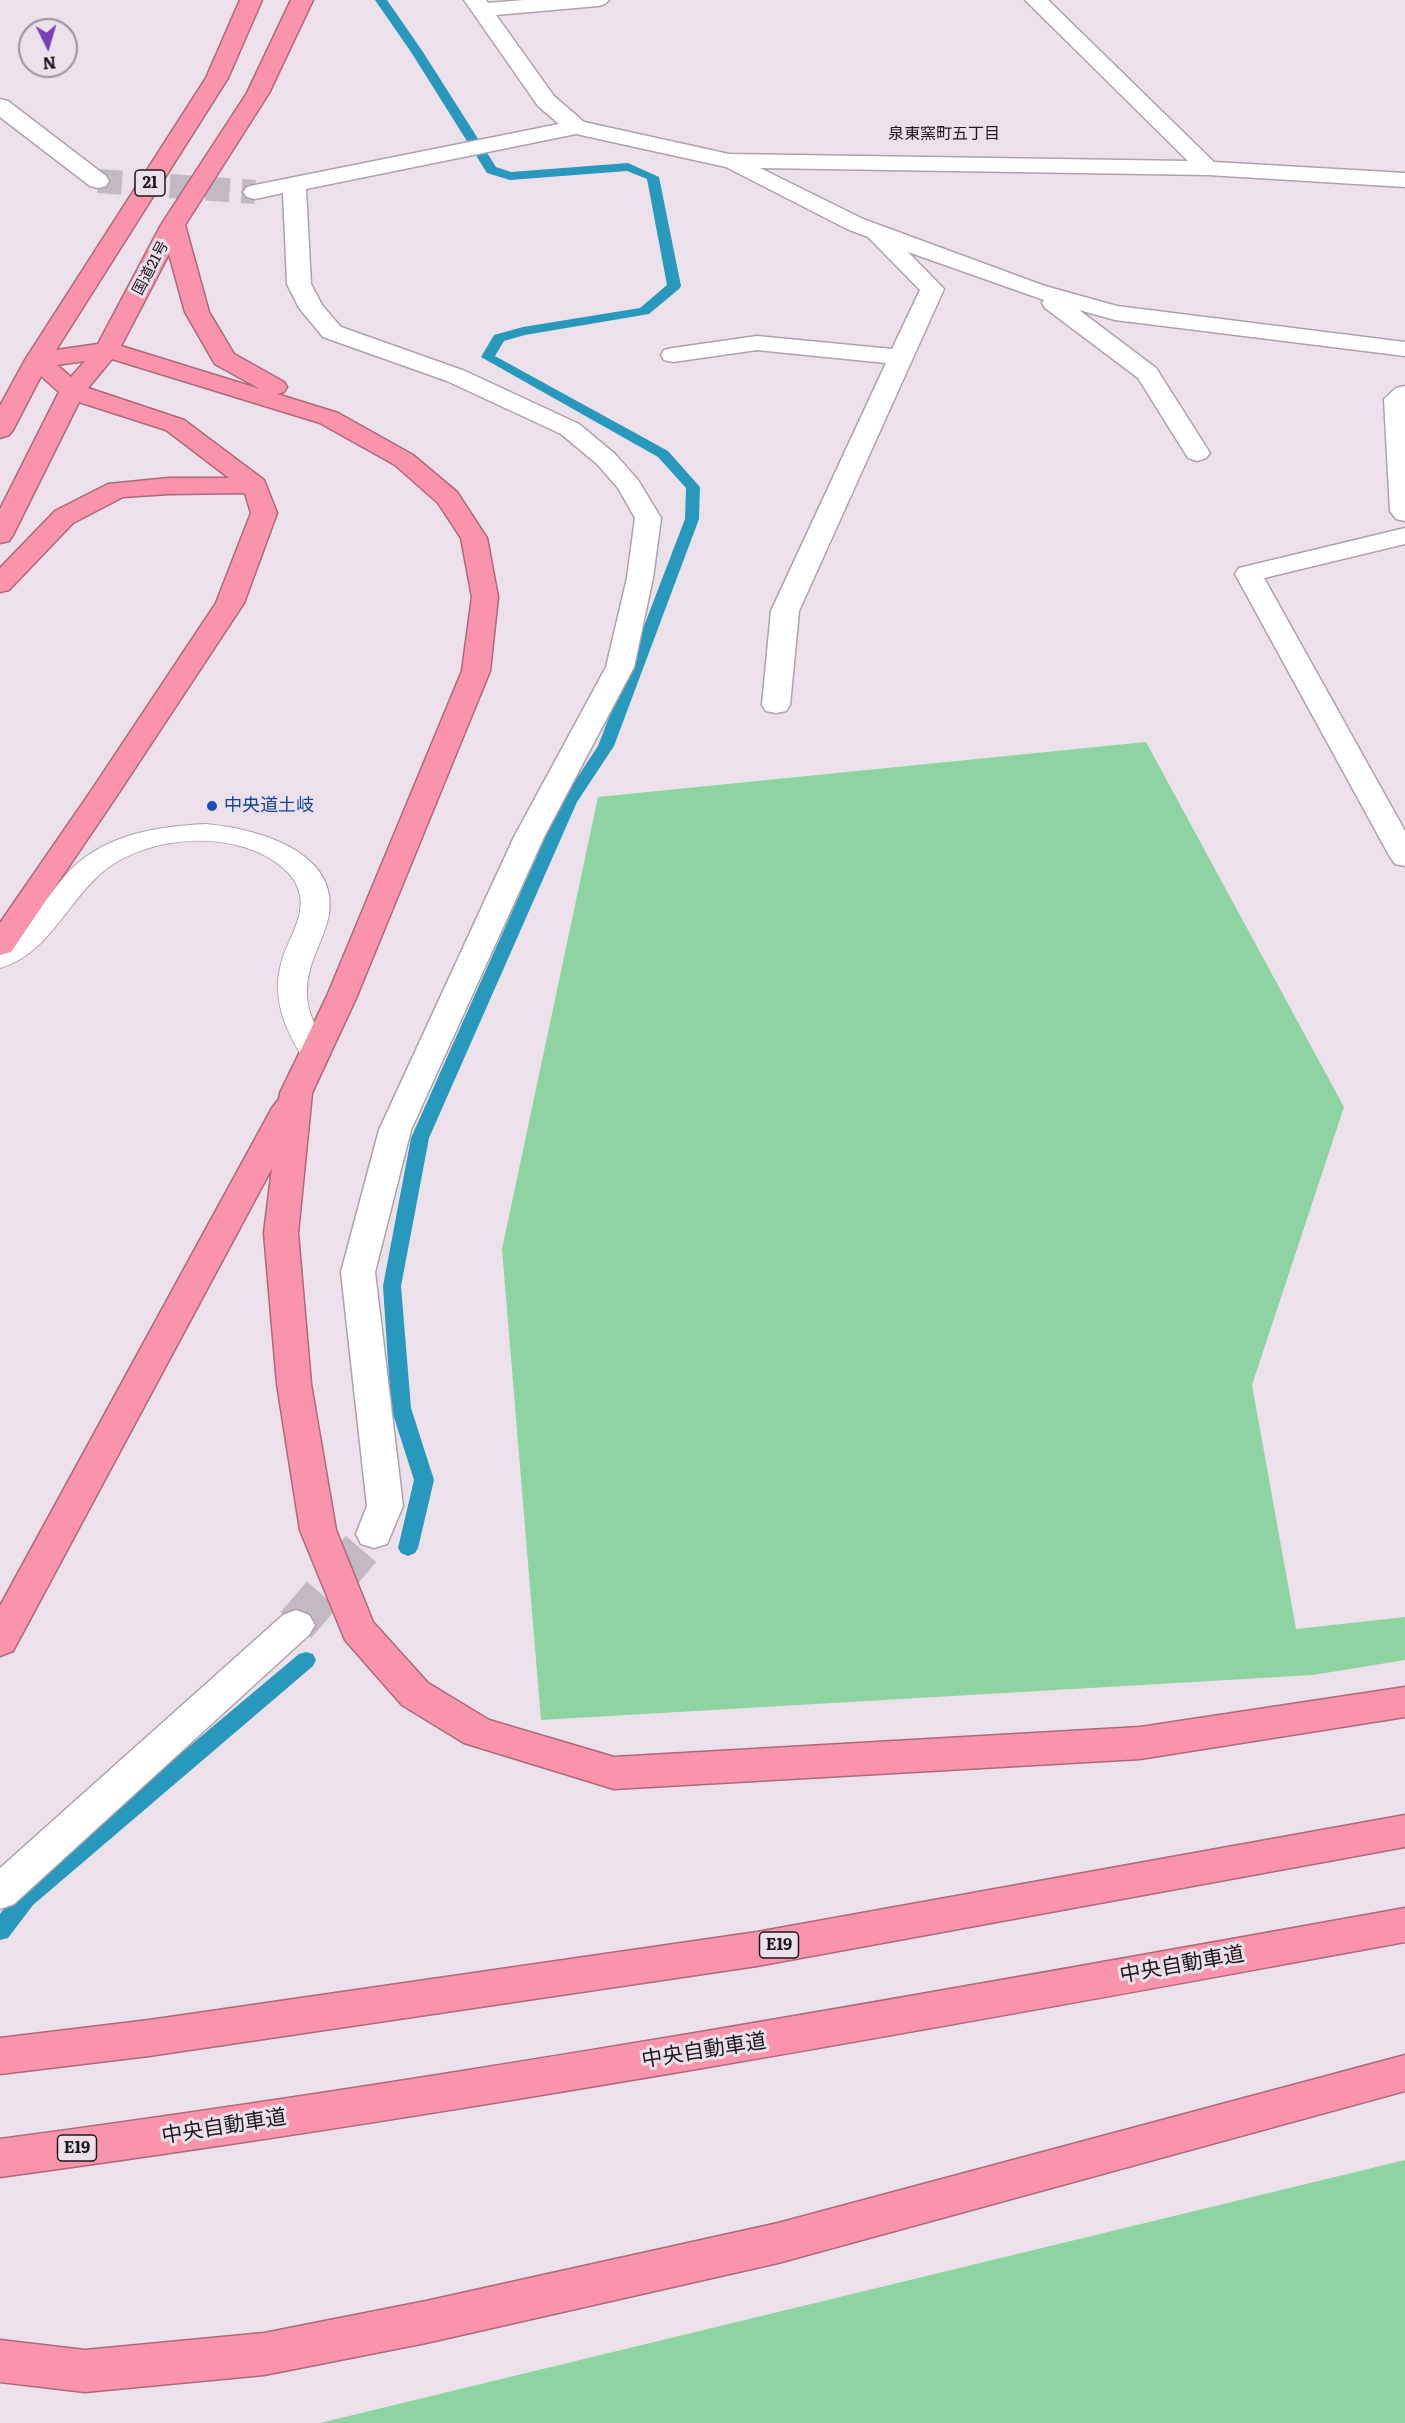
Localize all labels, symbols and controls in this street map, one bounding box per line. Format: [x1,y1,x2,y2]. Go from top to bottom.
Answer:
north arrow [18,18,78,78]
text: N [42,51,57,76]
district label: 泉東窯町五丁目 [888,124,1000,144]
road number: 21 [135,170,165,196]
street label: 国道21号 [129,238,173,298]
place label: 中央道土岐 [224,795,314,817]
marker: 中央道土岐 [205,799,219,813]
road number: E19 [760,1932,798,1958]
street label: 中央自動車道 [1118,1942,1246,1988]
street label: 中央自動車道 [640,2029,768,2073]
street label: 中央自動車道 [160,2105,288,2149]
road number: E19 [58,2135,97,2161]

